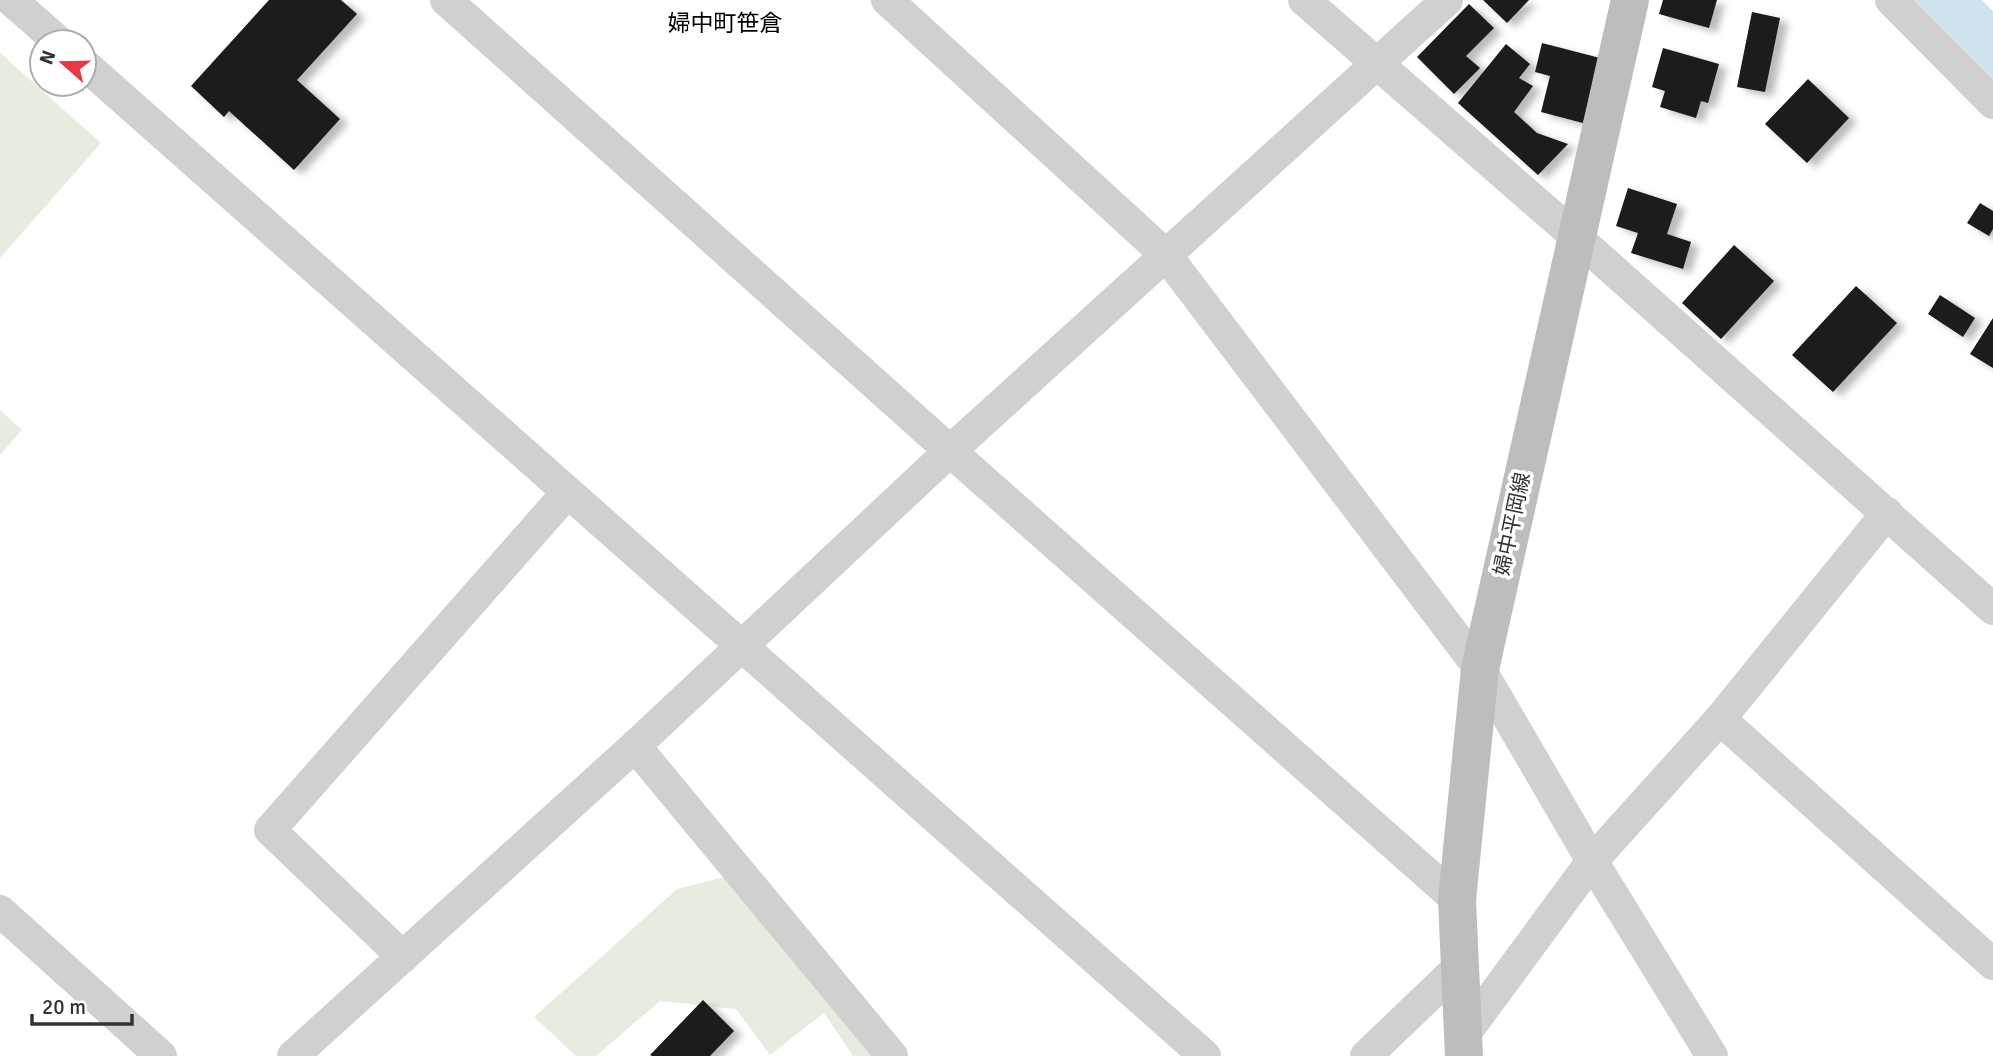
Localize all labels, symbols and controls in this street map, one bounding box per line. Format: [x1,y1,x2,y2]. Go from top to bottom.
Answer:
district label: 婦中町笹倉 [668,9,783,38]
north arrow [28,28,98,98]
text: N [34,47,62,68]
street label: 婦中平岡線 [1488,470,1536,578]
scale bar [32,982,131,1026]
text: 20 m [42,994,86,1020]

